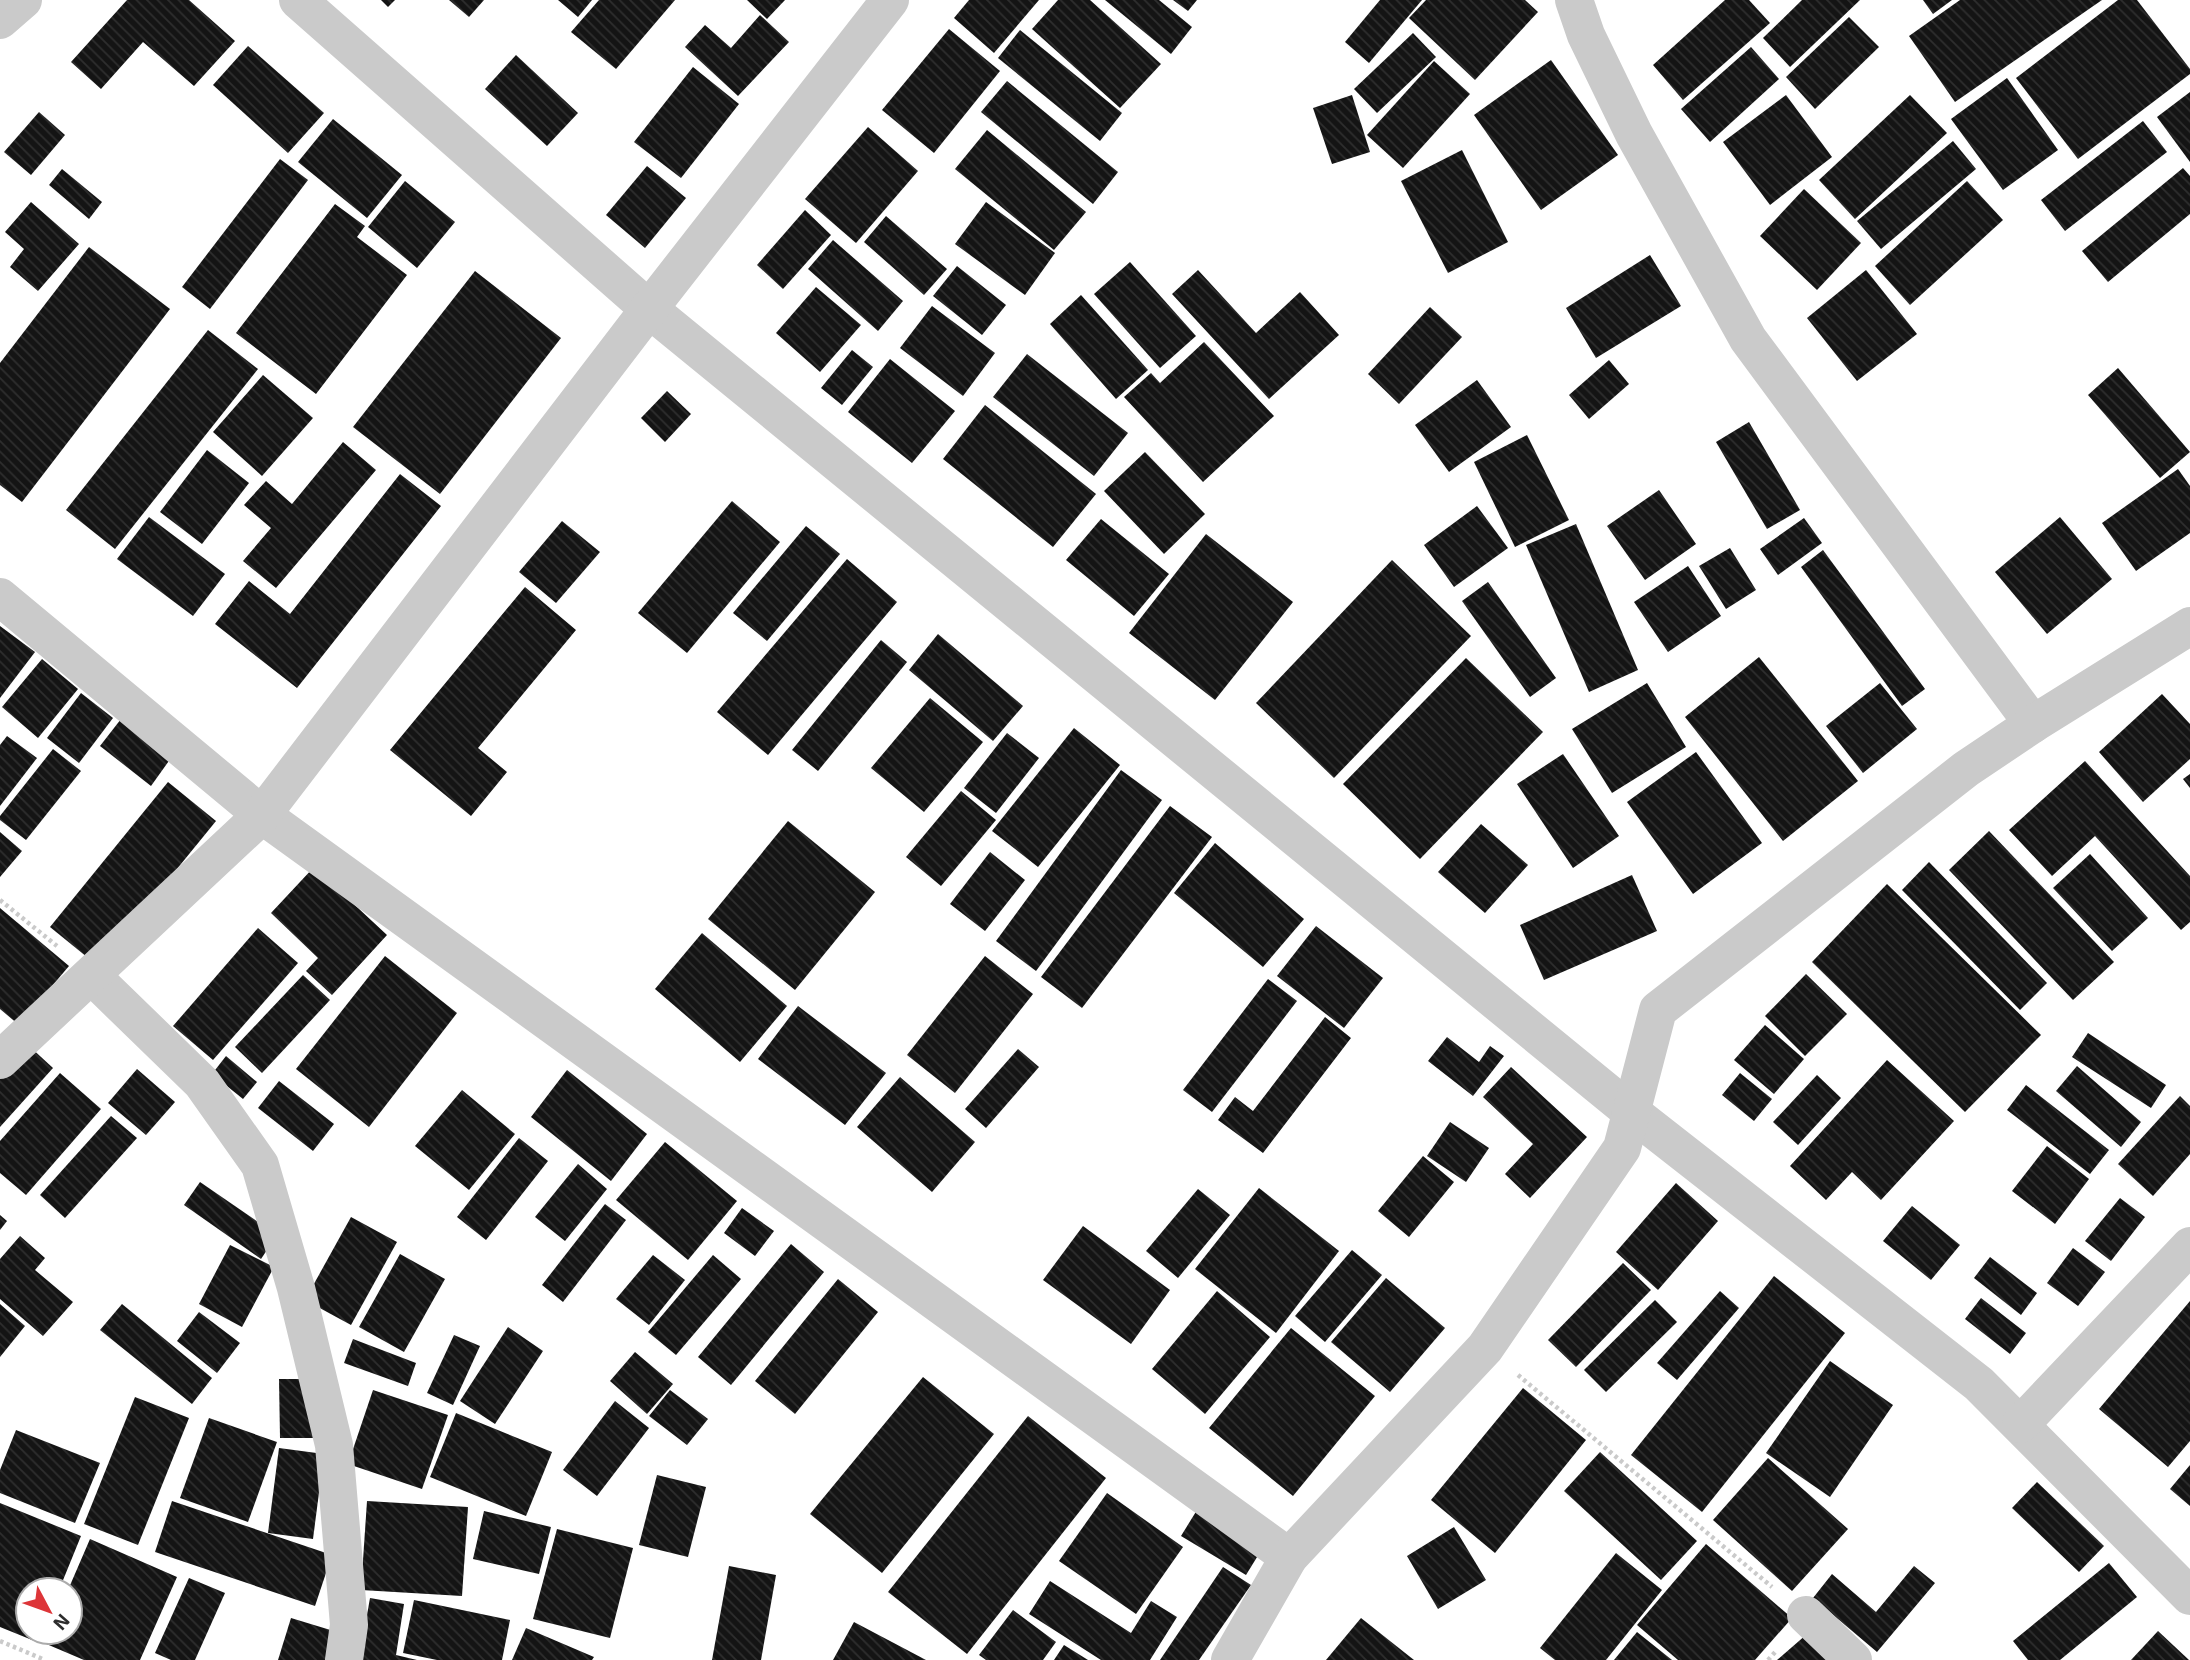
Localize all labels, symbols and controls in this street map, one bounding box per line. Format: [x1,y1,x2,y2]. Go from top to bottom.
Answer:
north arrow [14,1576,84,1646]
text: N [49,1610,75,1635]

